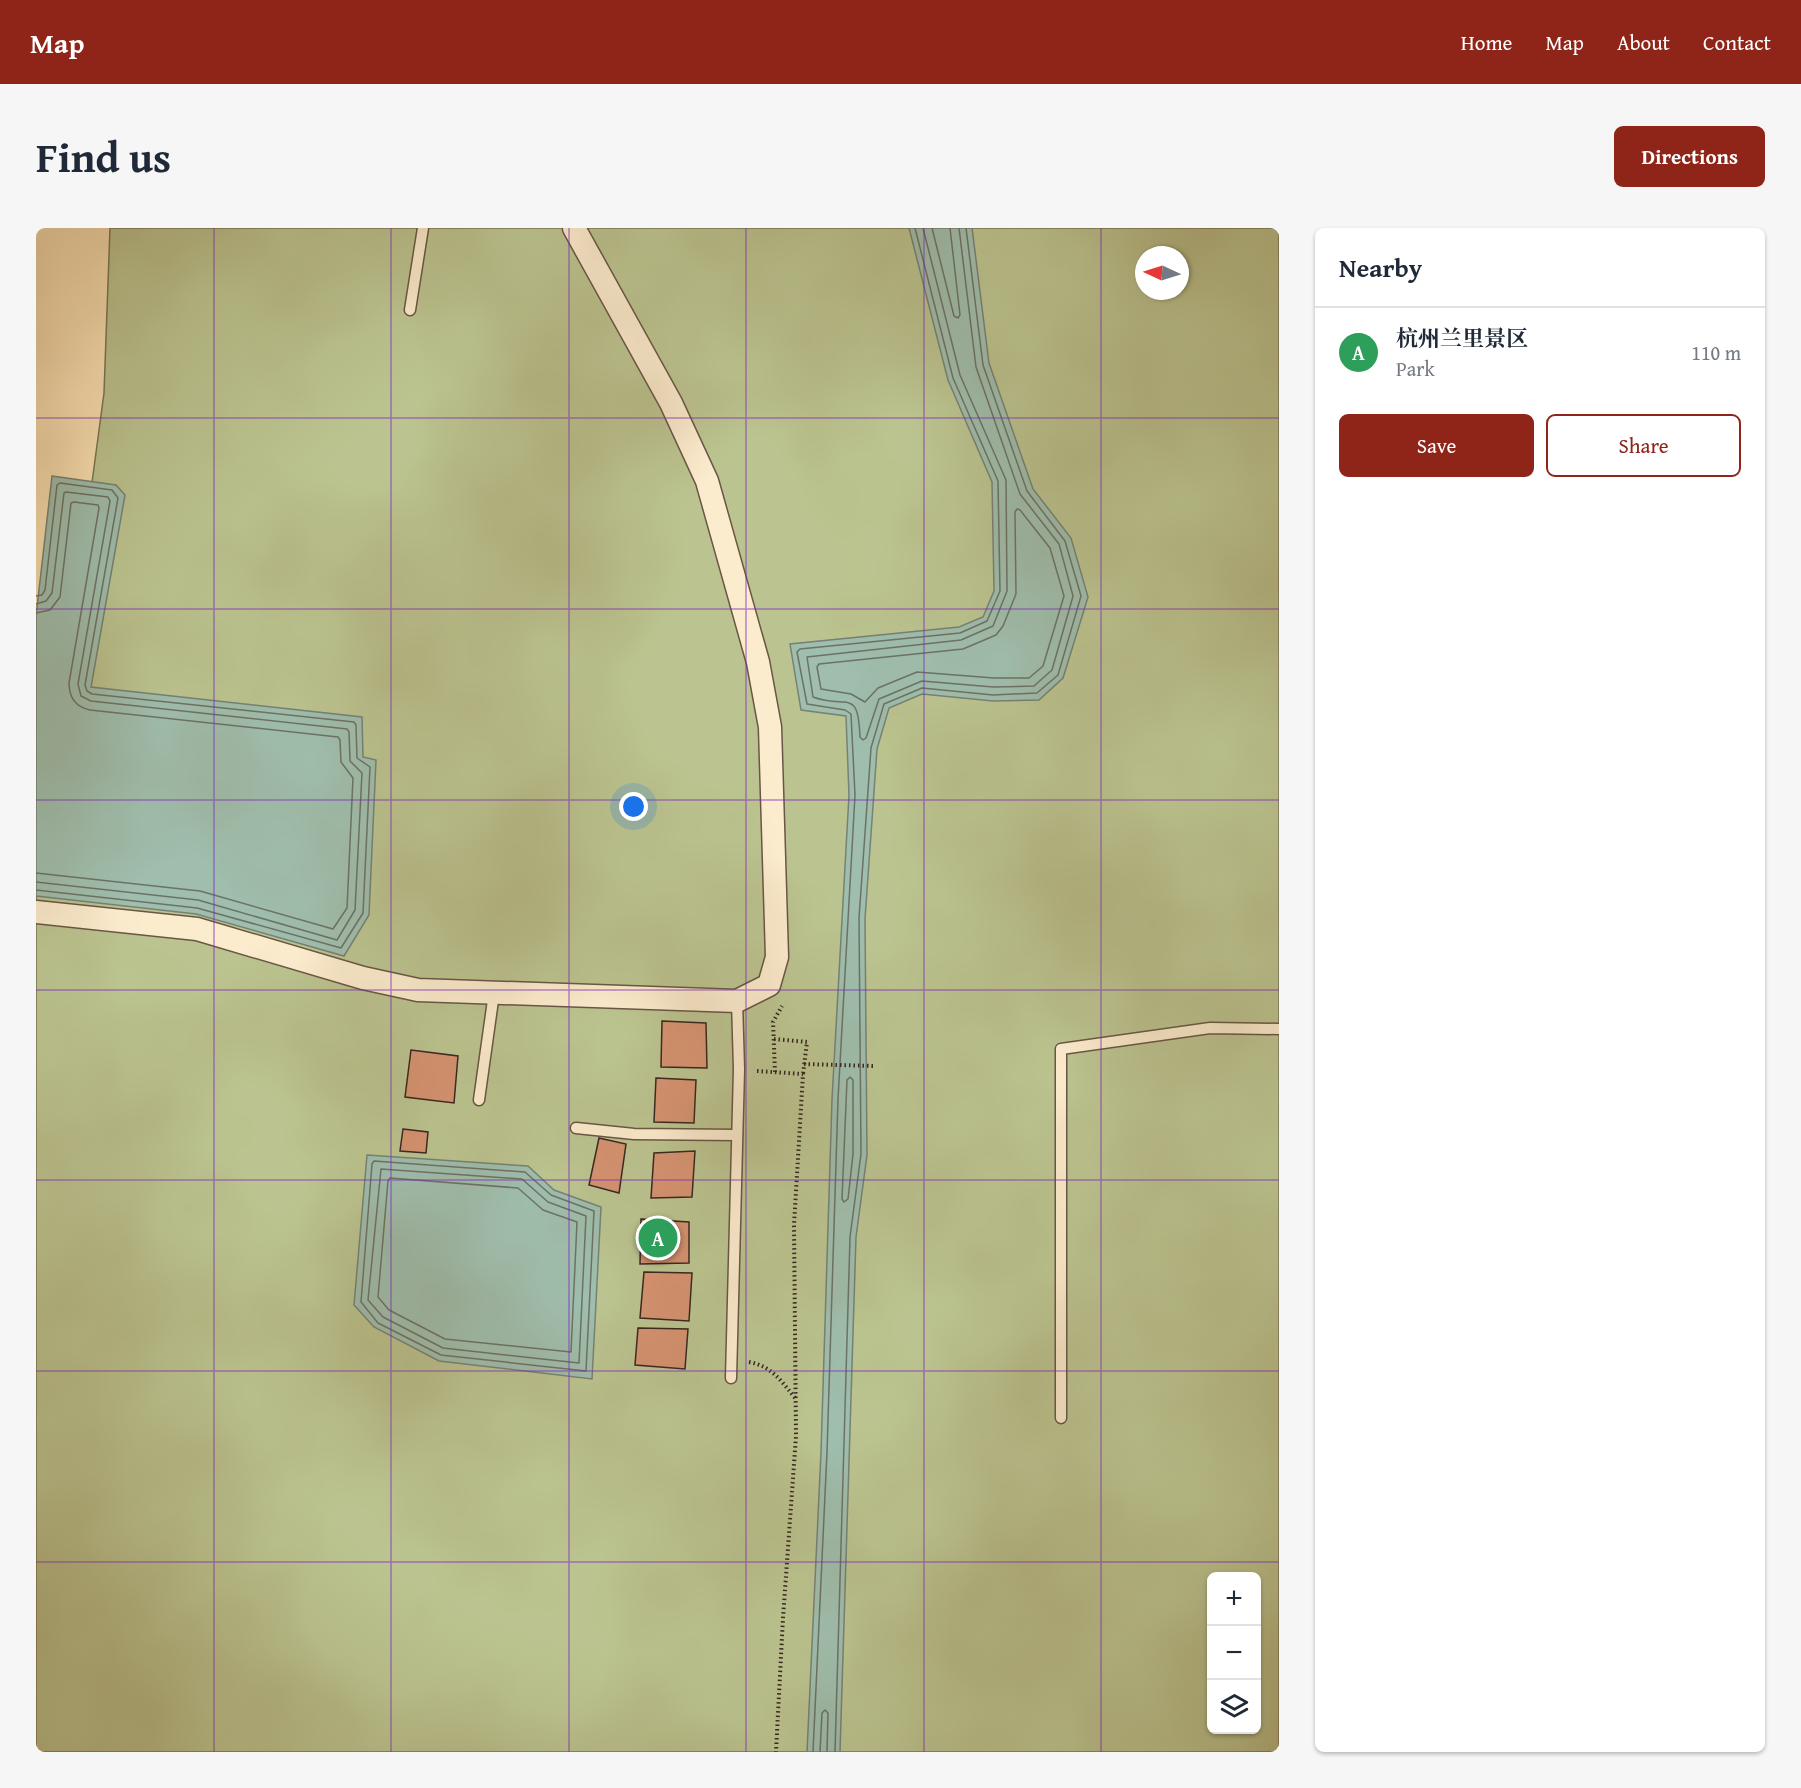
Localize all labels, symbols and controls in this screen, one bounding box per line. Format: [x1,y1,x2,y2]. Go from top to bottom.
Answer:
text: Map [30,22,84,63]
text: Home [1461,27,1512,58]
text: Map [1545,27,1584,58]
text: About [1617,27,1670,58]
text: Contact [1703,27,1771,58]
text: Find us [36,126,171,187]
button: Directions [1614,126,1765,187]
north arrow [1135,246,1189,300]
text: Nearby [1339,248,1422,287]
text: 杭州兰里景区 [1396,322,1528,354]
text: A [1352,338,1365,367]
text: 110 m [1691,338,1741,367]
text: Park [1396,354,1435,383]
button: Save [1339,414,1534,477]
button: Share [1546,414,1741,477]
your location [619,792,648,821]
pin: A [638,1216,678,1260]
map controls [1207,1572,1261,1734]
button: + [1207,1572,1261,1626]
button: − [1207,1626,1261,1680]
button: layers [1207,1680,1261,1734]

